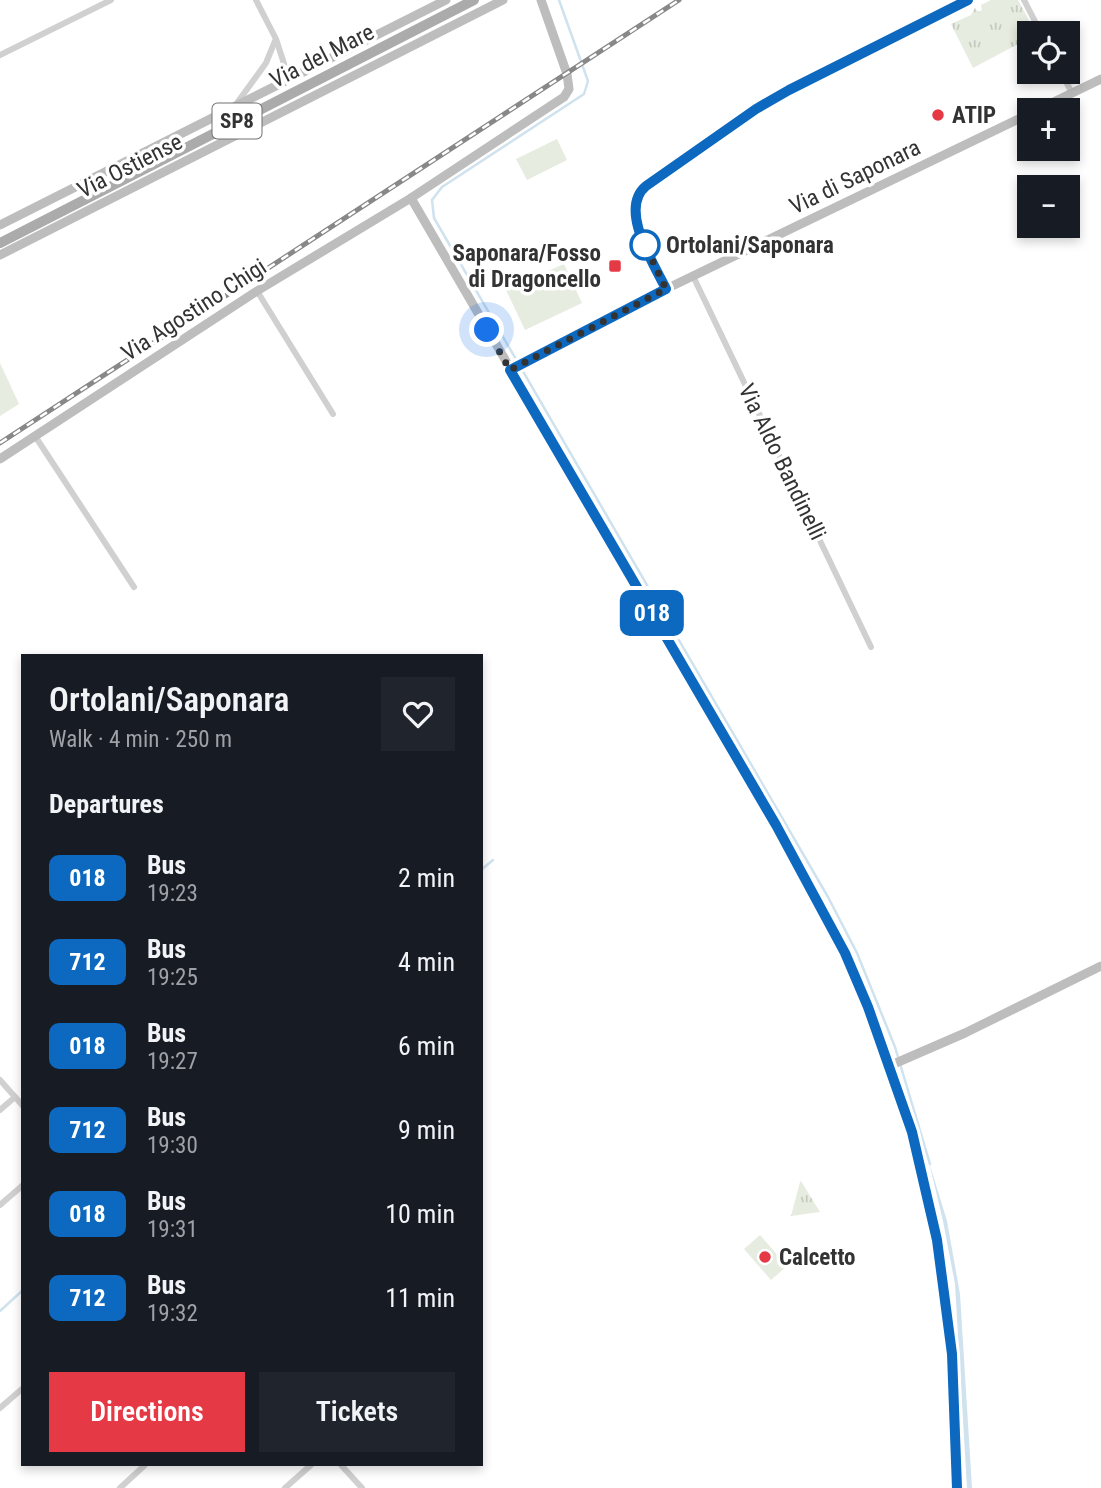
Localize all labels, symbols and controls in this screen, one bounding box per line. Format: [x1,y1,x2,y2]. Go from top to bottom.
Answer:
street label: Via del Mare [265,18,379,94]
map controls [1017,21,1080,238]
button: locate [1017,21,1080,84]
button: + [1017,98,1080,161]
place label: ATIP [952,102,996,129]
road number: SP8 [212,104,262,138]
marker: ATIP [930,107,946,123]
street label: Via Ostiense [73,128,187,204]
street label: Via di Saponara [785,134,925,220]
button: − [1017,175,1080,238]
marker: Ortolani/Saponara [630,230,660,260]
place label: Ortolani/Saponara [666,232,834,259]
place label: Saponara/Fosso di Dragoncello [453,240,601,293]
street label: Via Agostino Chigi [117,253,271,367]
marker: Saponara/Fosso di Dragoncello [607,258,623,274]
your location [469,312,504,347]
street label: Via Aldo Bandinelli [733,380,831,544]
line badge: 018 [612,590,692,636]
text: 018 [634,599,670,627]
button: heart [381,677,455,751]
text: Ortolani/Saponara [49,680,289,719]
text: Walk · 4 min · 250 m [49,726,232,753]
text: Departures [49,789,164,819]
text: Bus [147,850,186,880]
text: 2 min [398,863,455,893]
text: 018 [69,864,106,892]
text: 19:23 [147,880,198,907]
text: Bus [147,934,186,964]
text: 4 min [398,947,455,977]
text: 712 [69,948,106,976]
text: 19:25 [147,964,198,991]
text: Bus [147,1018,186,1048]
text: 6 min [398,1031,455,1061]
text: 018 [69,1032,106,1060]
text: 19:27 [147,1048,198,1075]
text: Bus [147,1102,186,1132]
text: 9 min [398,1115,455,1145]
text: 712 [69,1116,106,1144]
text: 19:30 [147,1132,198,1159]
text: Bus [147,1186,186,1216]
text: 10 min [385,1199,455,1229]
text: 018 [69,1200,106,1228]
text: 19:31 [147,1216,198,1243]
place label: Calcetto [779,1244,856,1271]
marker: Calcetto [757,1249,773,1265]
text: Bus [147,1270,186,1300]
text: 11 min [385,1283,455,1313]
text: 712 [69,1284,106,1312]
text: 19:32 [147,1300,198,1327]
button: Directions [49,1372,245,1452]
button: Tickets [259,1372,455,1452]

